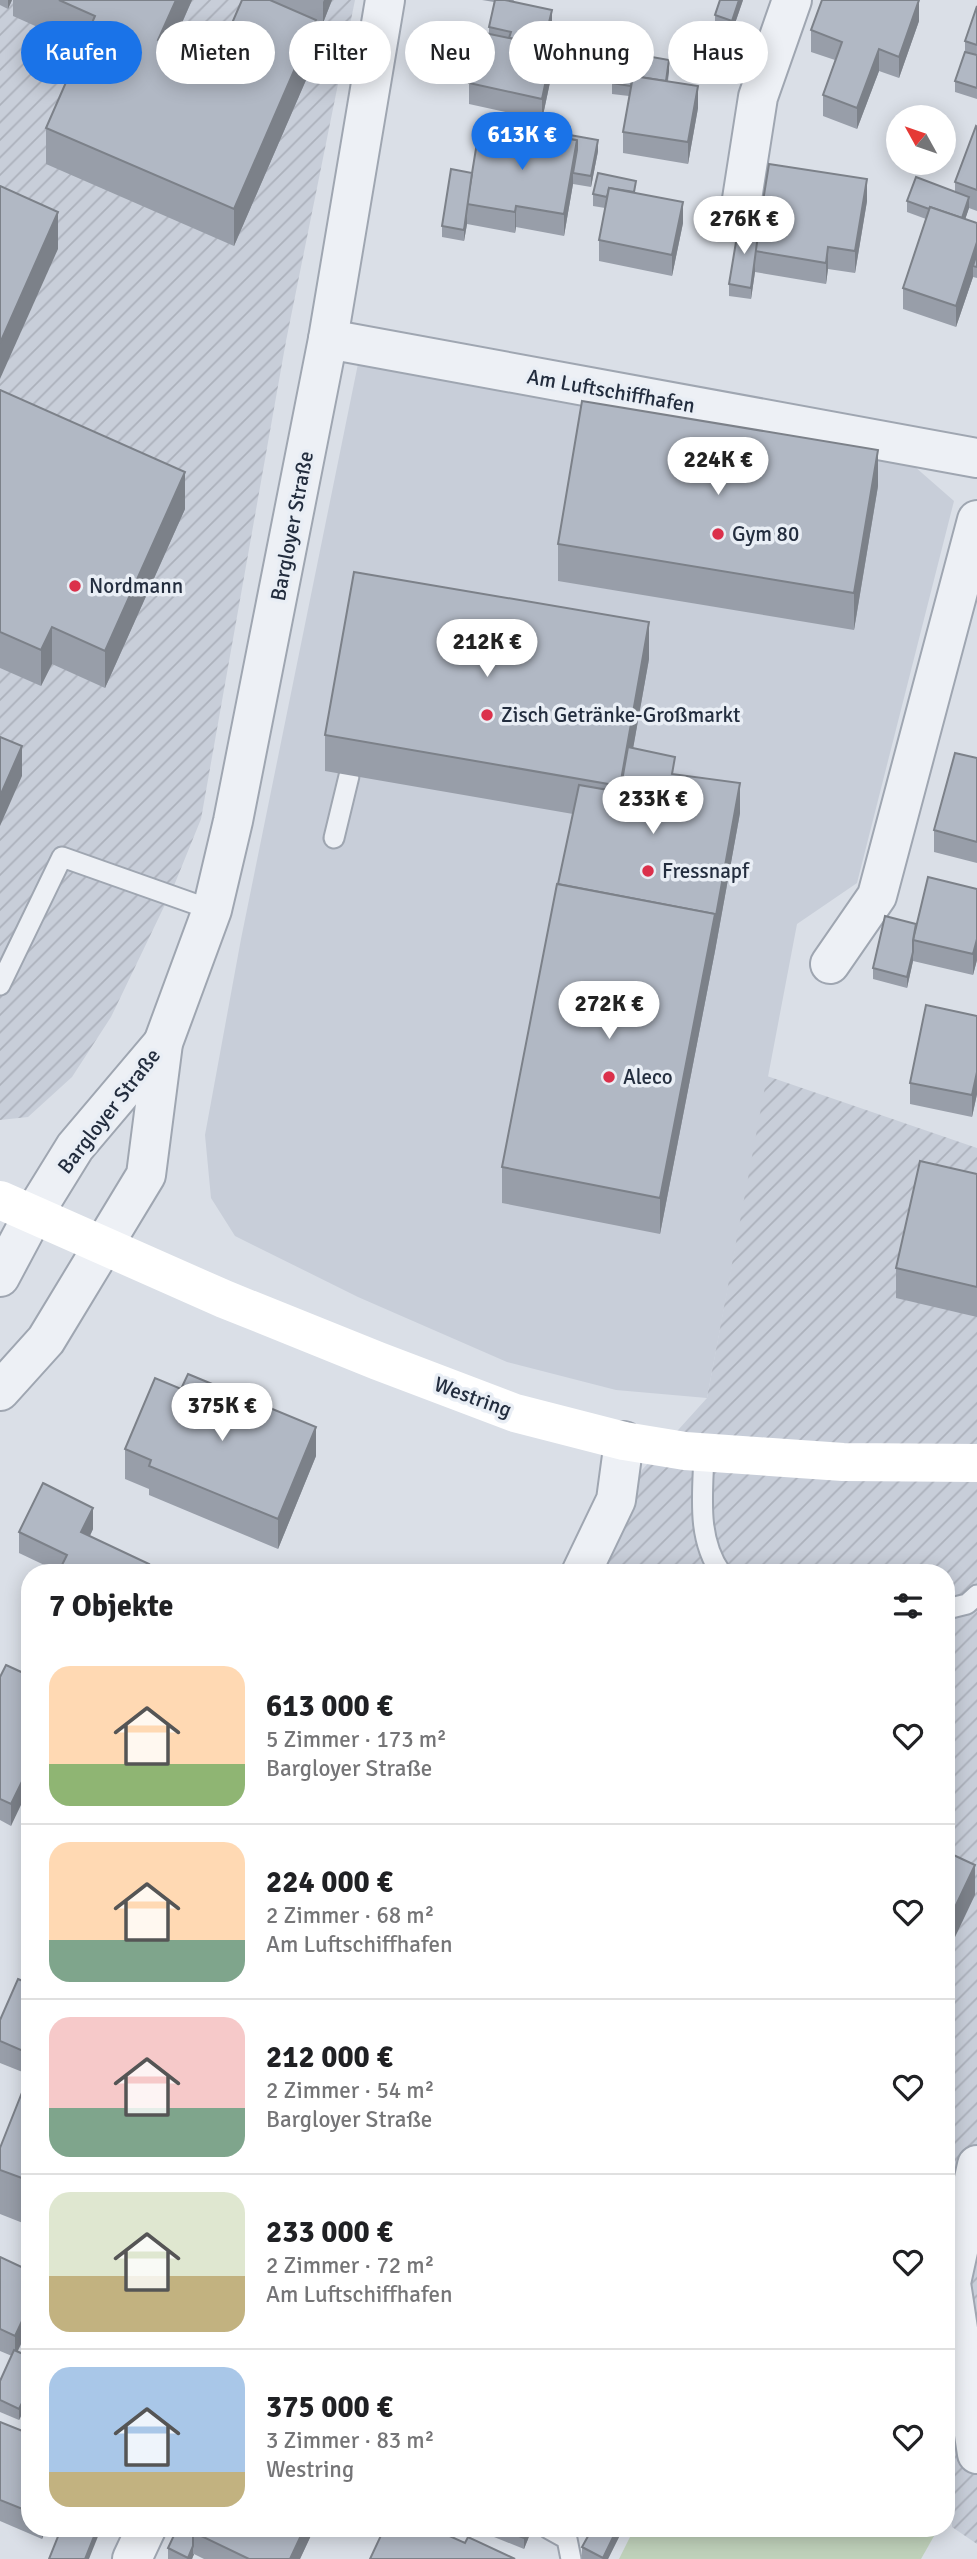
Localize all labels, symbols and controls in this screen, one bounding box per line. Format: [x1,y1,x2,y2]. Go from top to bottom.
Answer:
chip: Kaufen [21,21,142,84]
chip: Mieten [156,21,275,84]
chip: Filter [289,21,391,84]
chip: Neu [405,21,495,84]
chip: Wohnung [509,21,654,84]
chip: Haus [668,21,768,84]
north arrow [886,105,956,175]
map controls [886,105,956,175]
pin: 613K € [465,113,579,172]
text: 613K € [487,120,557,149]
pin: 276K € [687,196,801,256]
text: 276K € [709,204,779,233]
street label: Am Luftschiffhafen [525,363,697,419]
pin: 224K € [661,438,775,497]
text: 224K € [683,445,753,474]
street label: Bargloyer Straße [265,449,319,603]
place label: Gym 80 [732,521,799,547]
marker: Gym 80 [710,526,726,542]
place label: Nordmann [89,573,183,599]
marker: Nordmann [67,578,83,594]
pin: 212K € [430,620,544,679]
text: 212K € [452,627,522,656]
place label: Zisch Getränke-Großmarkt [501,702,740,728]
marker: Zisch Getränke-Großmarkt [479,707,495,723]
pin: 233K € [596,776,710,836]
text: 233K € [618,784,688,813]
place label: Fressnapf [662,858,750,884]
marker: Fressnapf [640,863,656,879]
pin: 272K € [552,982,666,1041]
text: 272K € [574,989,644,1018]
street label: Bargloyer Straße [52,1043,166,1179]
place label: Aleco [623,1064,673,1090]
marker: Aleco [601,1069,617,1085]
street label: Westring [431,1371,515,1423]
pin: 375K € [165,1384,279,1443]
text: 375K € [187,1391,257,1420]
icon: filters [889,1587,927,1625]
text: 7 Objekte [49,1588,173,1625]
text: 613 000 € [266,1688,393,1725]
icon: home [105,1694,189,1778]
icon: heart [889,1717,927,1755]
text: 5 Zimmer · 173 m² [266,1725,447,1754]
text: Bargloyer Straße [266,1754,432,1783]
text: 224 000 € [266,1864,393,1901]
icon: home [105,1870,189,1954]
icon: heart [889,1893,927,1931]
text: 2 Zimmer · 68 m² [266,1901,434,1930]
text: Am Luftschiffhafen [266,1930,453,1959]
text: 212 000 € [266,2039,393,2076]
icon: home [105,2045,189,2129]
icon: heart [889,2068,927,2106]
text: 2 Zimmer · 54 m² [266,2076,434,2105]
text: Bargloyer Straße [266,2105,432,2134]
text: 233 000 € [266,2214,393,2251]
icon: home [105,2220,189,2304]
icon: heart [889,2243,927,2281]
text: 2 Zimmer · 72 m² [266,2251,434,2280]
text: Am Luftschiffhafen [266,2280,453,2309]
text: 375 000 € [266,2389,393,2426]
icon: home [105,2395,189,2479]
icon: heart [889,2418,927,2456]
text: 3 Zimmer · 83 m² [266,2426,434,2455]
text: Westring [266,2455,354,2484]

